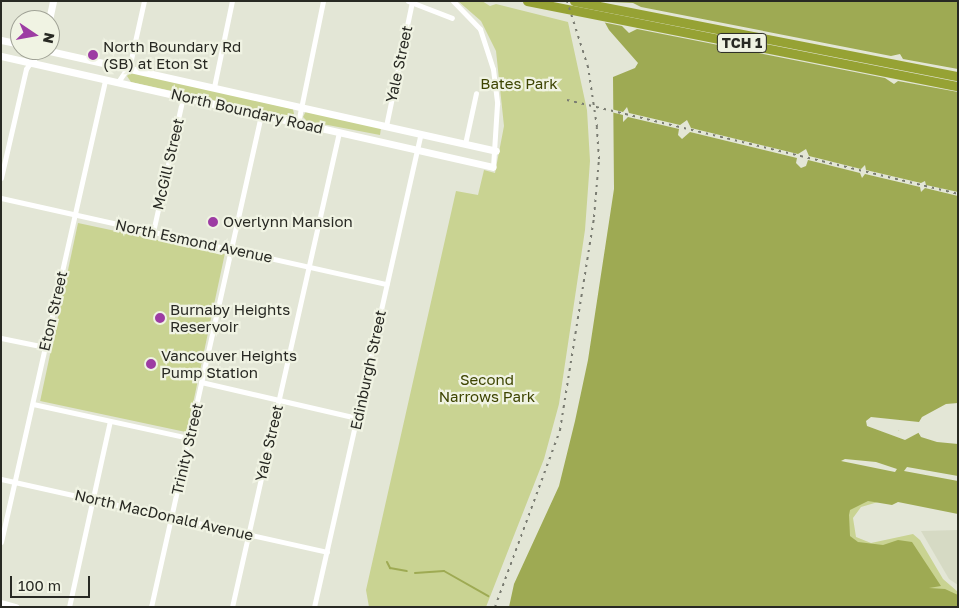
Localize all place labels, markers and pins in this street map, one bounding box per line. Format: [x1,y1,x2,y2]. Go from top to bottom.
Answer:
place label: North Boundary Rd (SB) at Eton St [103,37,241,72]
marker: North Boundary Rd (SB) at Eton St [87,49,99,61]
place label: Overlynn Mansion [223,213,353,231]
marker: Overlynn Mansion [207,216,219,228]
place label: Burnaby Heights Reservoir [170,300,290,335]
marker: Burnaby Heights Reservoir [154,312,166,324]
place label: Vancouver Heights Pump Station [161,346,297,381]
marker: Vancouver Heights Pump Station [145,358,157,370]

